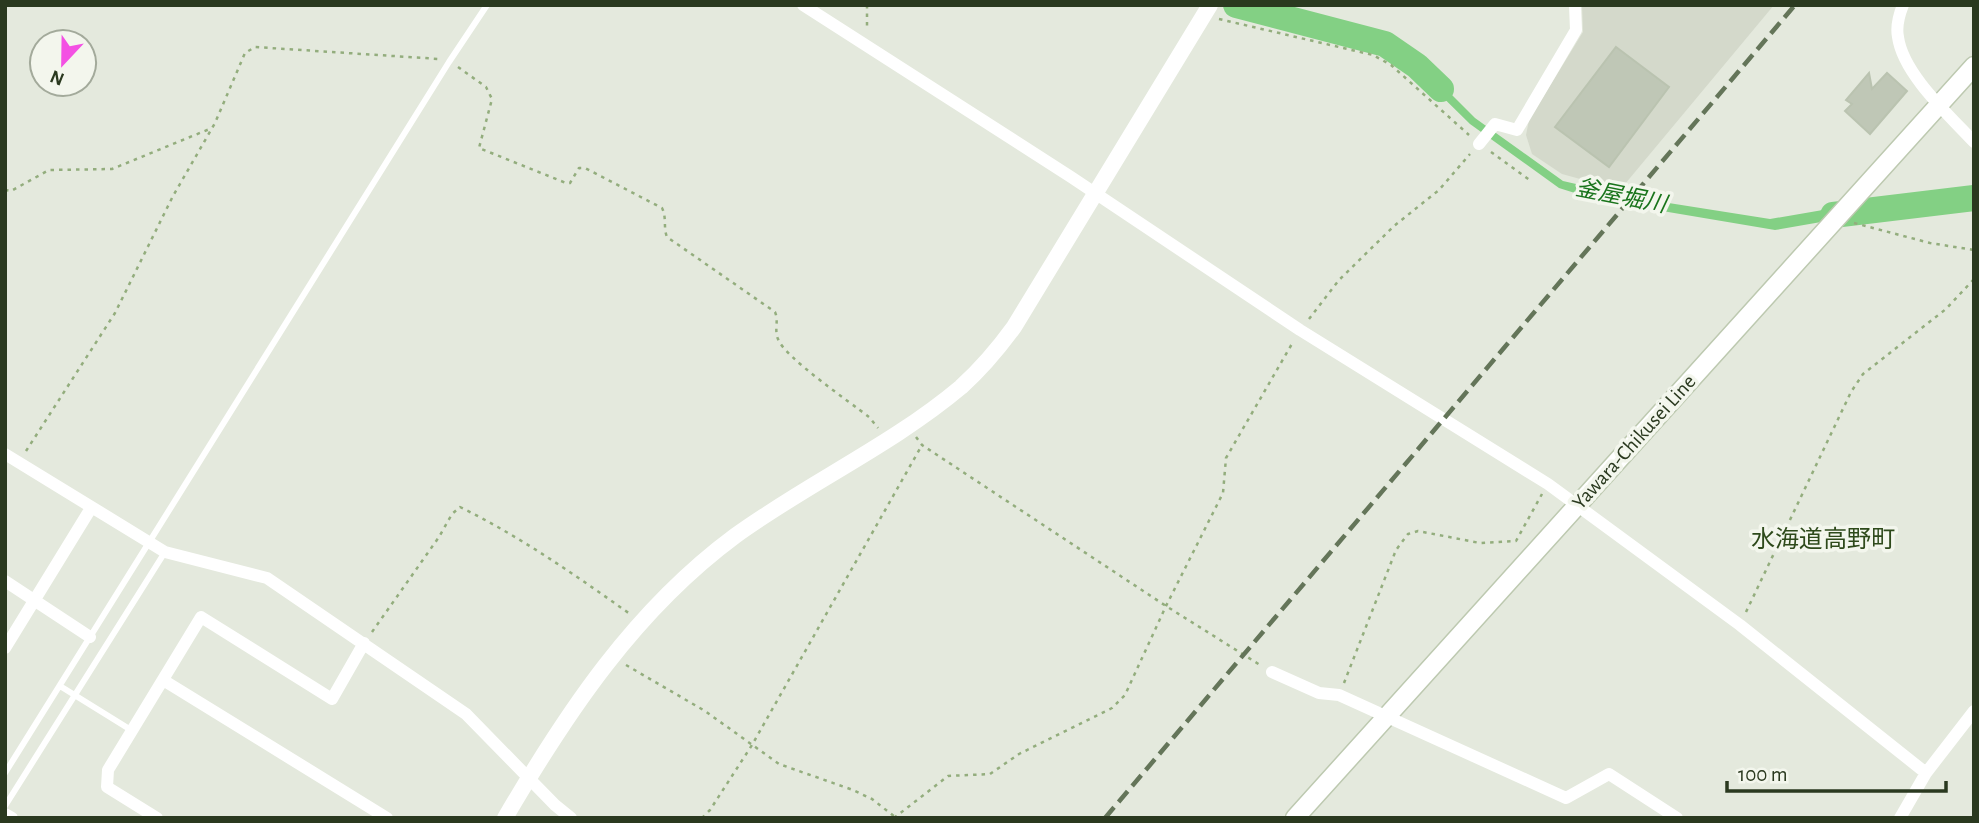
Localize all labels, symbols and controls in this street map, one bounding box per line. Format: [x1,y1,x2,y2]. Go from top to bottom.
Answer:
north arrow [28,28,98,98]
text: N [48,66,67,89]
water label: 釜屋堀川 [1574,175,1672,218]
street label: Yawara-Chikusei Line [1568,371,1700,513]
district label: 水海道高野町 [1751,526,1895,552]
scale bar [1727,750,1946,794]
text: 100 m [1738,764,1788,785]

